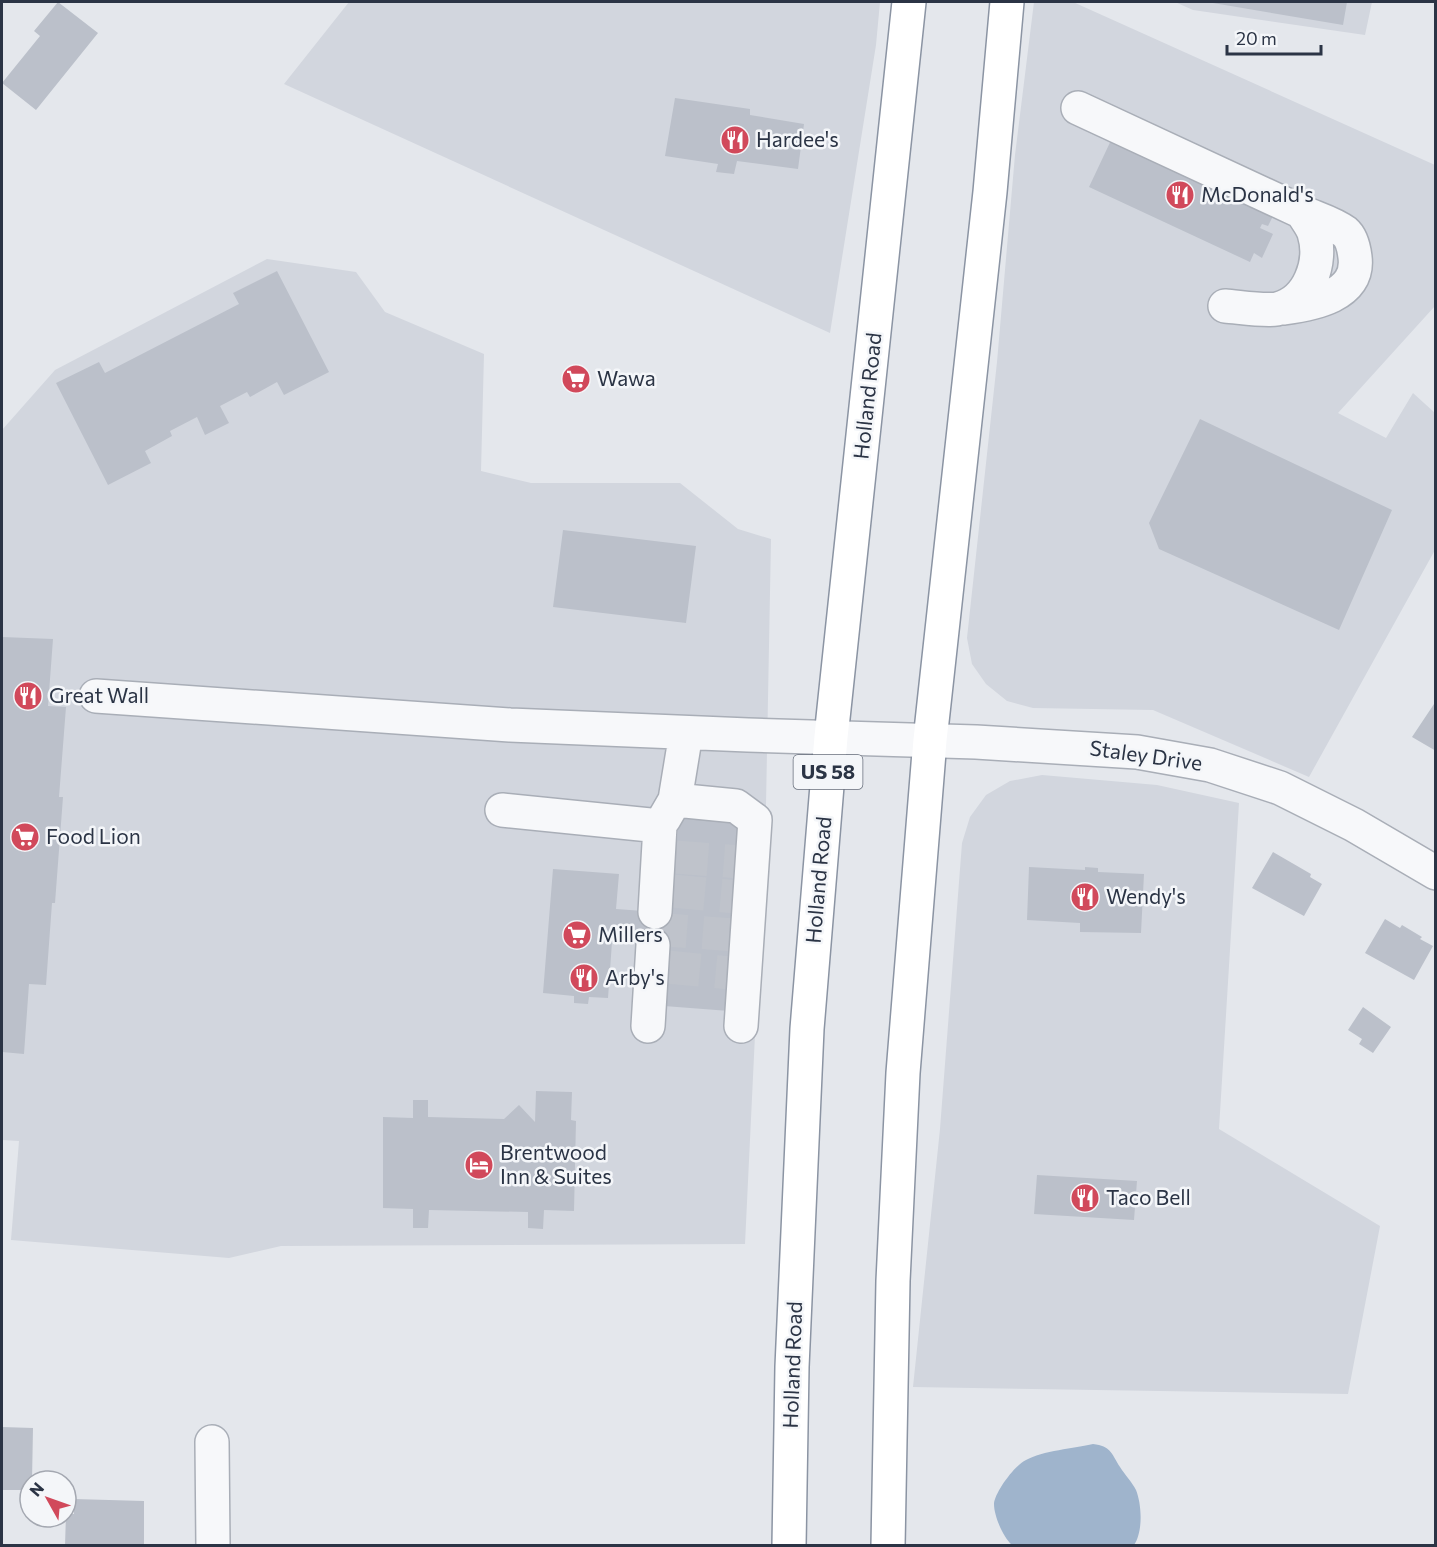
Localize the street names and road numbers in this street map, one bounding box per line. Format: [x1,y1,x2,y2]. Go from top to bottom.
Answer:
street label: Holland Road [847,331,886,460]
street label: Staley Drive [1088,734,1204,775]
road number: US 58 [794,755,862,789]
street label: Holland Road [800,815,836,944]
street label: Holland Road [777,1301,806,1429]

